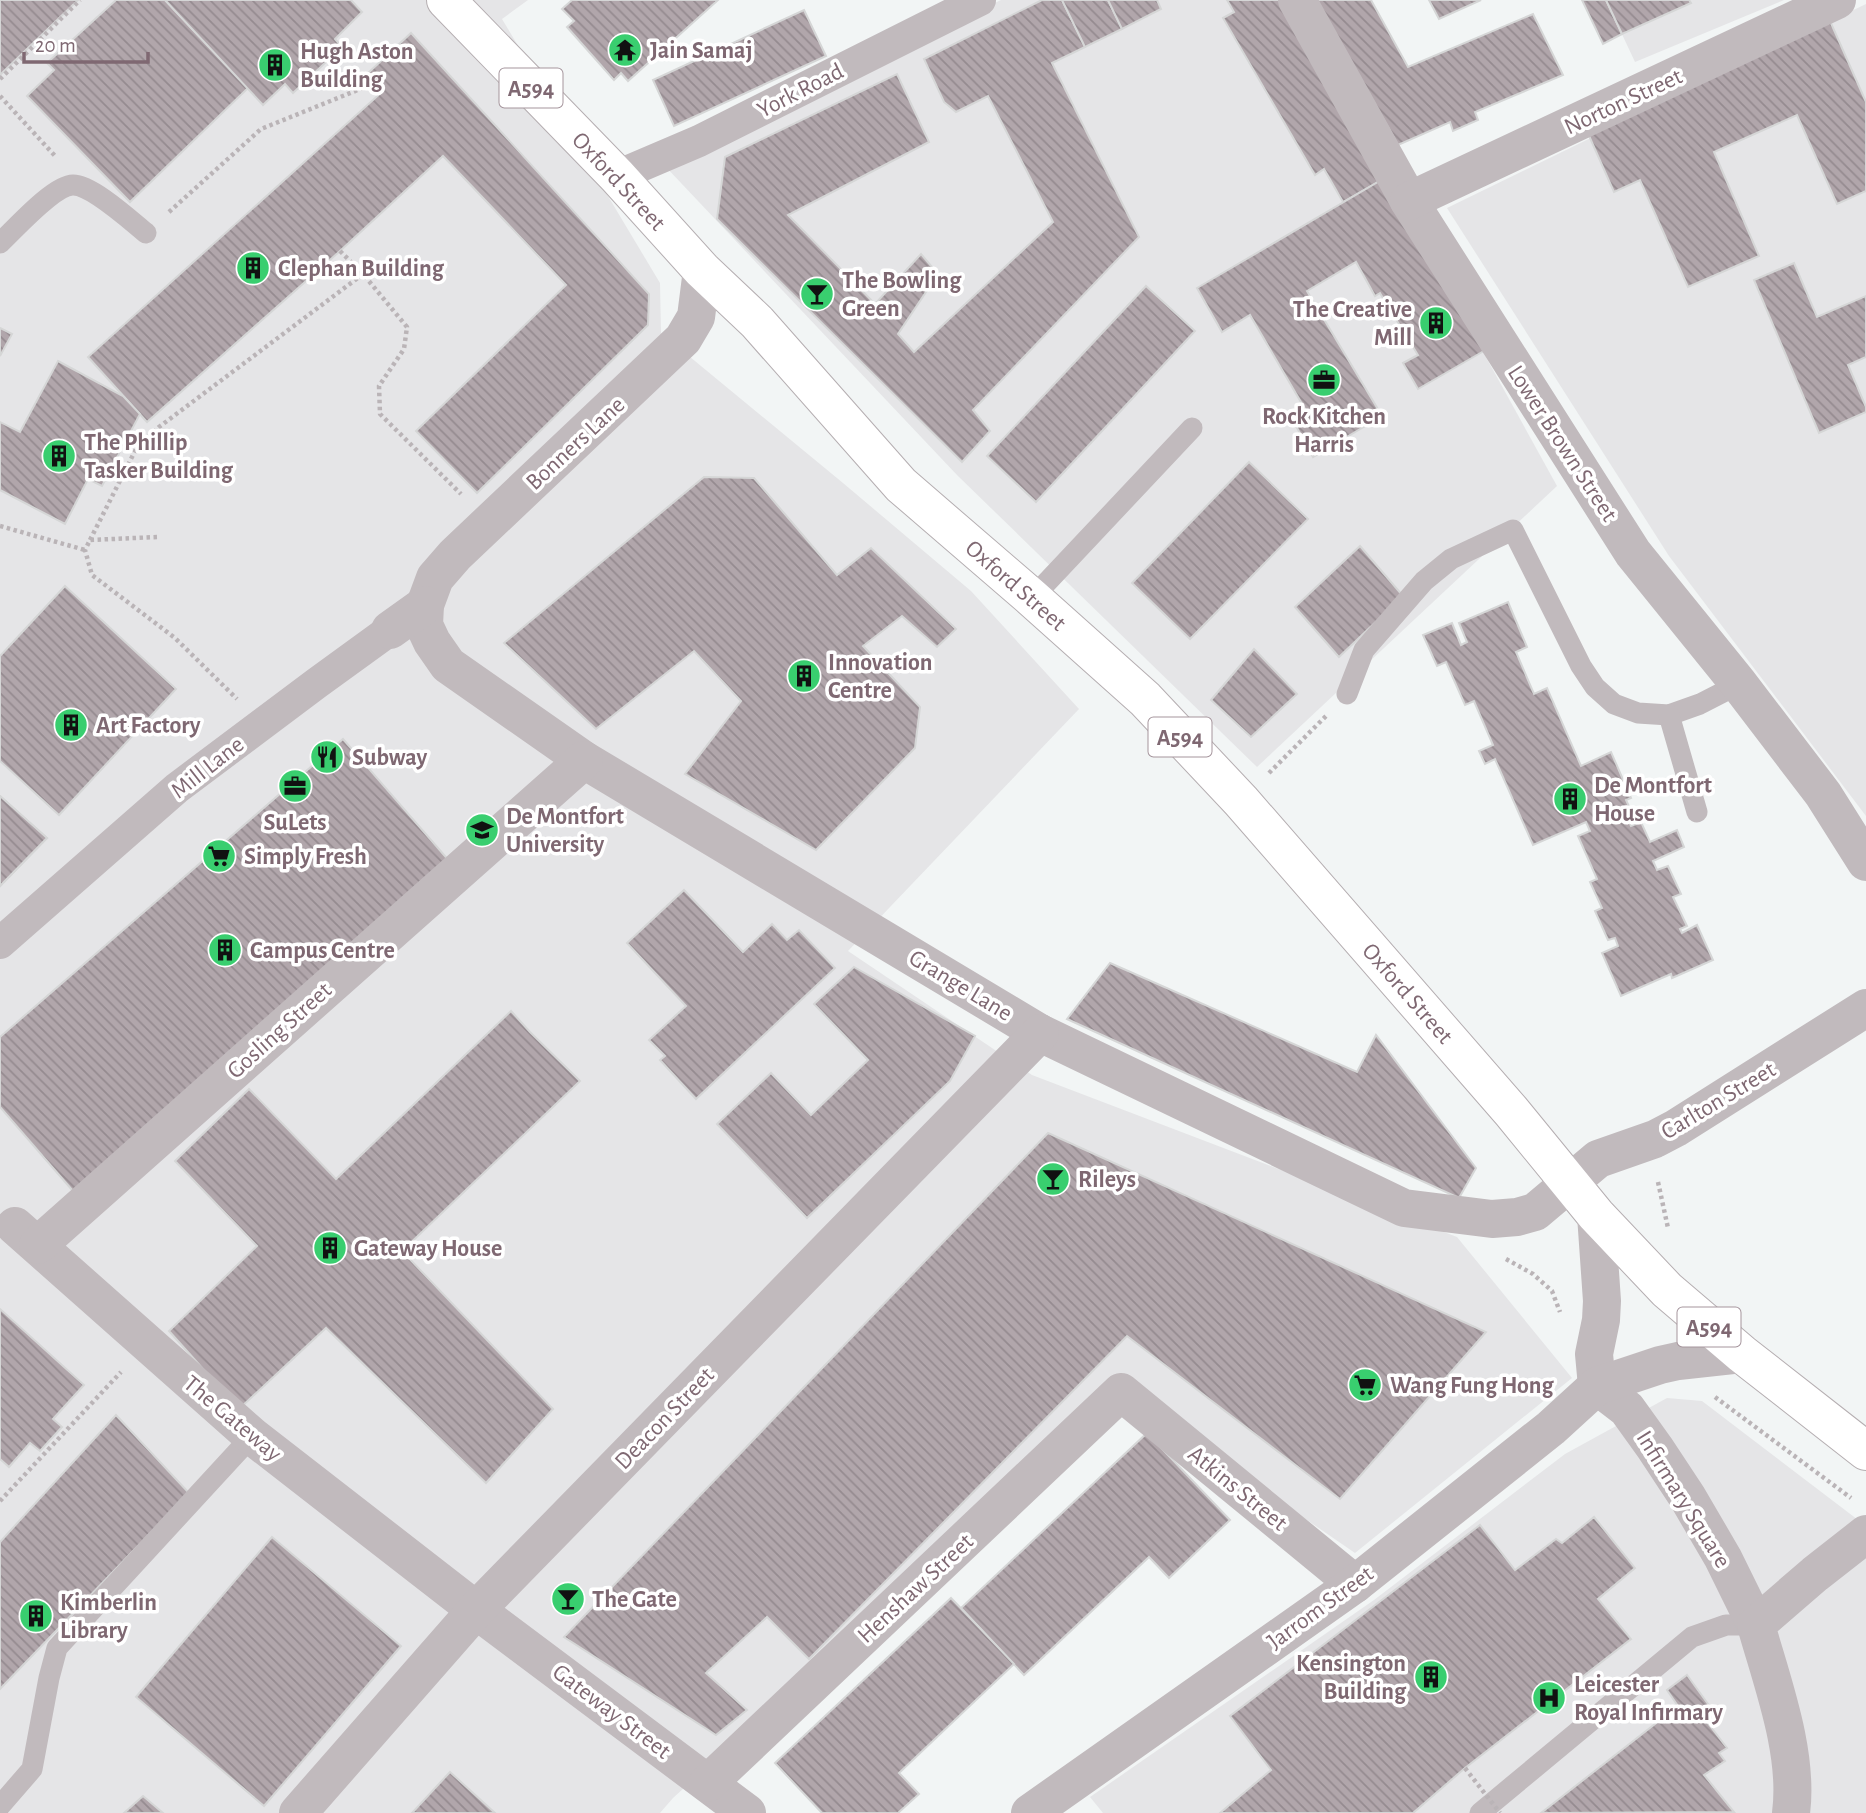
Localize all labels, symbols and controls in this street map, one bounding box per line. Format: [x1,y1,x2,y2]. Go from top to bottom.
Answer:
scale bar [24,21,149,65]
temple icon: Jain Samaj [606,31,644,69]
text: 20 m [35,35,76,56]
place label: Jain Samaj [650,39,753,63]
place label: Hugh Aston Building [300,40,413,92]
building icon: Hugh Aston Building [256,46,294,84]
street label: York Road [754,59,847,123]
street label: Norton Street [1561,64,1686,140]
road number: A594 [500,68,562,108]
street label: Oxford Street [567,128,670,236]
building icon: Clephan Building [234,249,272,287]
place label: Clephan Building [278,257,445,281]
place label: The Bowling Green [842,269,962,321]
bar icon: The Bowling Green [798,275,836,313]
place label: The Creative Mill [1293,298,1412,350]
building icon: The Creative Mill [1417,304,1455,342]
office icon: Rock Kitchen Harris [1305,361,1343,399]
street label: Lower Brown Street [1503,361,1622,526]
street label: Bonners Lane [522,392,629,495]
place label: Rock Kitchen Harris [1262,405,1386,457]
place label: The Phillip Tasker Building [84,431,234,483]
building icon: The Phillip Tasker Building [40,437,78,475]
street label: Oxford Street [960,536,1071,636]
place label: Innovation Centre [828,651,932,703]
building icon: Innovation Centre [785,657,823,695]
building icon: Art Factory [52,706,90,744]
place label: Art Factory [96,714,201,738]
road number: A594 [1148,718,1212,757]
street label: Mill Lane [167,732,248,803]
restaurant icon: Subway [308,738,346,776]
place label: Subway [352,746,428,770]
office icon: SuLets [276,767,314,805]
place label: De Montfort House [1594,774,1712,826]
building icon: De Montfort House [1551,780,1589,818]
place label: De Montfort University [506,805,624,857]
place label: SuLets [263,811,327,835]
school or university icon: De Montfort University [463,811,501,849]
supermarket icon: Simply Fresh [200,837,238,875]
place label: Simply Fresh [244,845,367,869]
building icon: Campus Centre [206,931,244,969]
place label: Campus Centre [250,939,395,963]
street label: Oxford Street [1357,939,1457,1049]
street label: Grange Lane [905,946,1016,1026]
street label: Gosling Street [223,978,337,1083]
street label: Carlton Street [1657,1057,1780,1144]
bar icon: Rileys [1034,1160,1072,1198]
place label: Rileys [1078,1168,1136,1192]
building icon: Gateway House [311,1229,349,1267]
place label: Gateway House [354,1237,502,1261]
road number: A594 [1678,1308,1740,1346]
street label: Deacon Street [610,1363,719,1474]
supermarket icon: Wang Fung Hong [1346,1366,1384,1404]
street label: The Gateway [179,1371,286,1466]
place label: Wang Fung Hong [1390,1374,1554,1398]
street label: Infirmary Square [1631,1427,1735,1572]
street label: Atkins Street [1183,1442,1292,1536]
street label: Henshaw Street [853,1529,978,1648]
street label: Jarrom Street [1263,1561,1378,1654]
bar icon: The Gate [549,1580,587,1618]
place label: The Gate [592,1588,677,1612]
place label: Kimberlin Library [60,1591,157,1643]
building icon: Kimberlin Library [17,1597,55,1635]
place label: Kensington Building [1296,1652,1407,1704]
building icon: Kensington Building [1412,1658,1450,1696]
street label: Gateway Street [548,1660,675,1764]
place label: Leicester Royal Infirmary [1574,1673,1723,1725]
hospital icon: Leicester Royal Infirmary [1530,1679,1568,1717]

